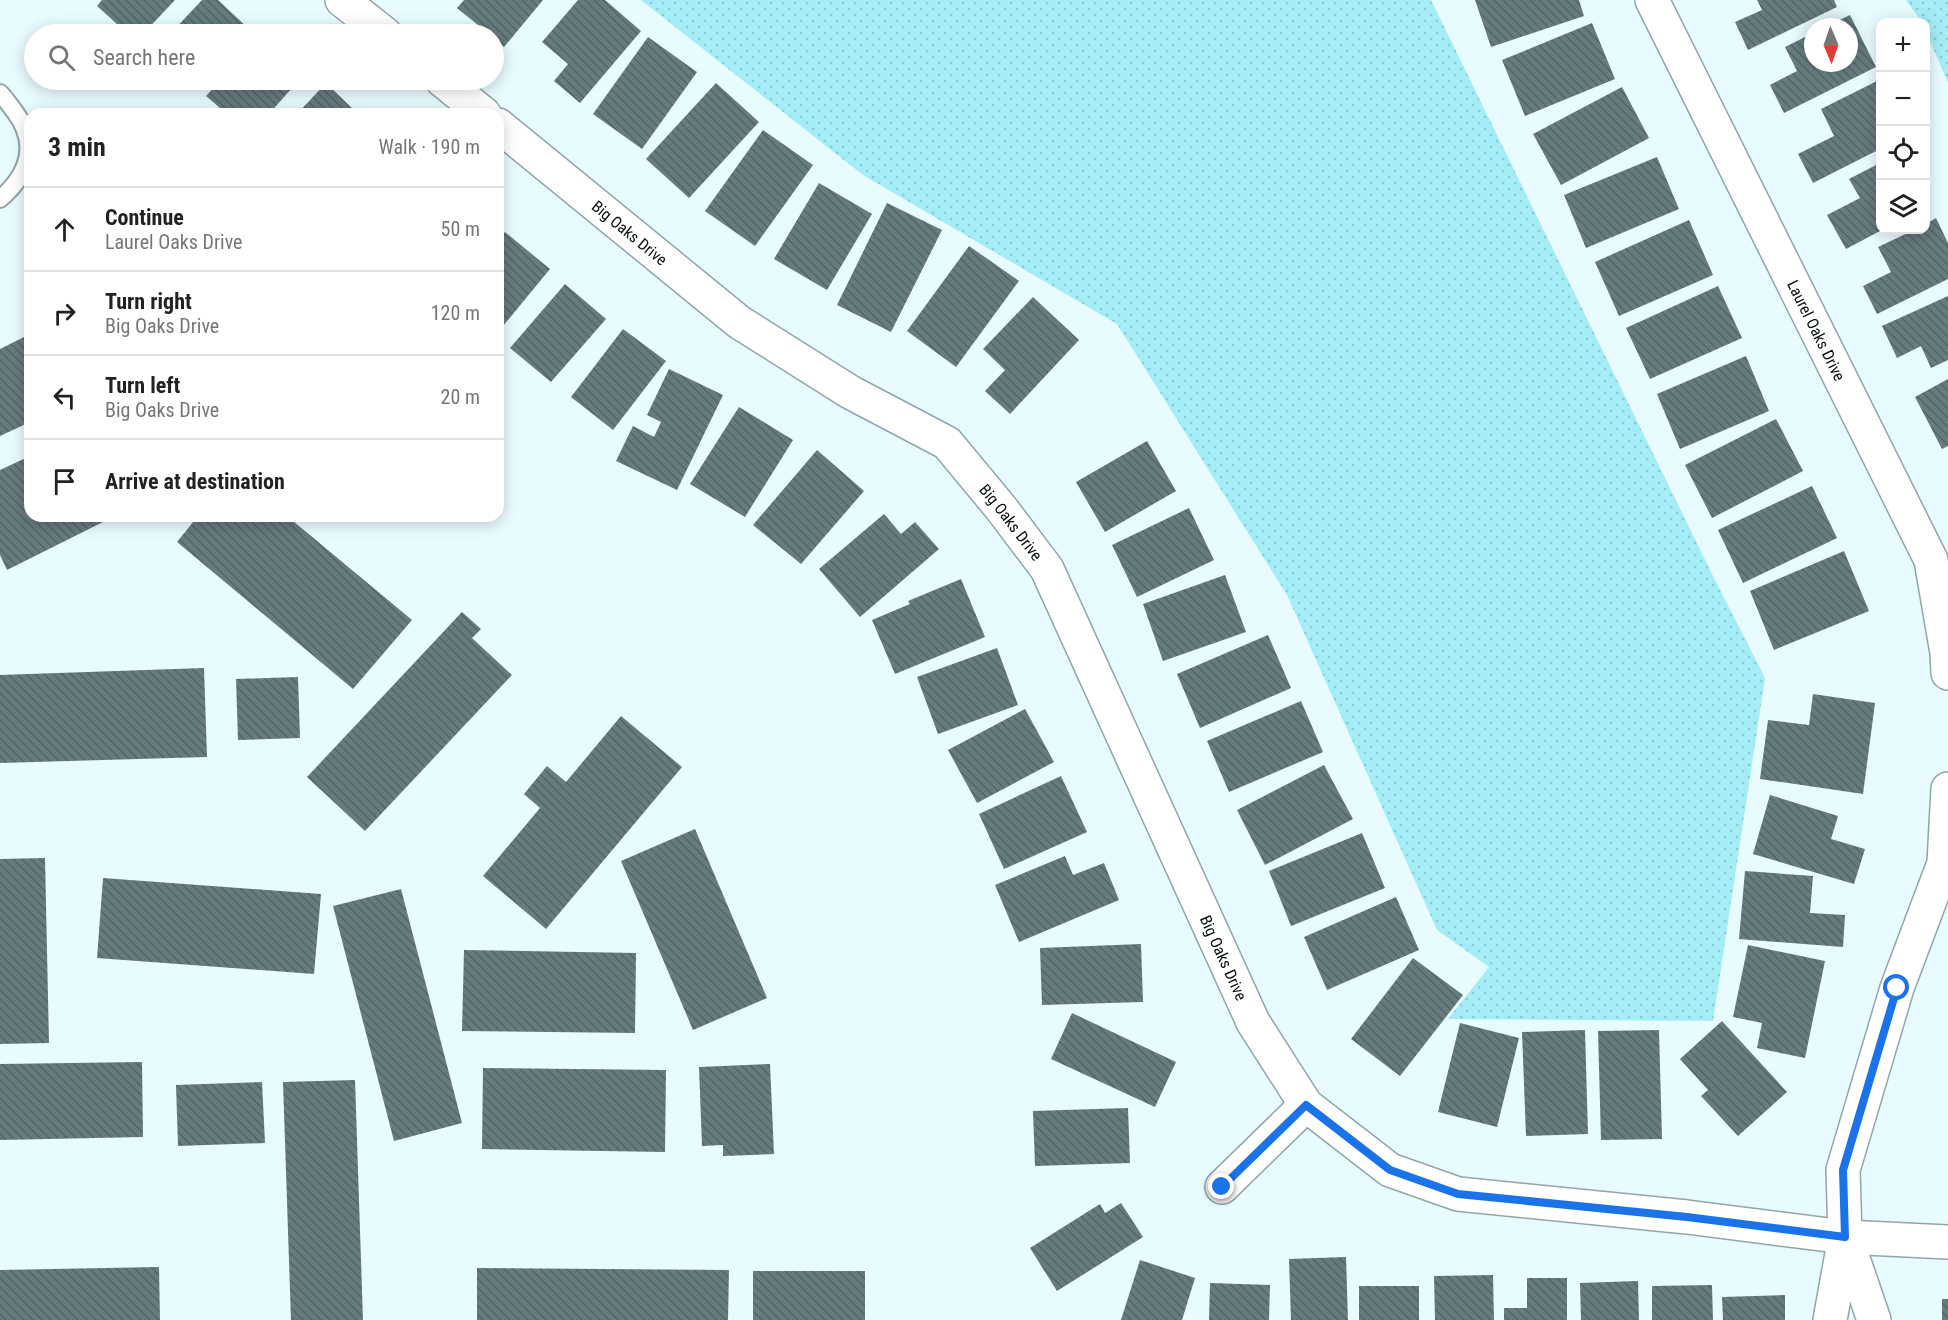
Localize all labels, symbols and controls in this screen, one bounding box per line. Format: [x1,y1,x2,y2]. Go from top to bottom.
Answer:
north arrow [1804,18,1858,72]
map controls [1876,18,1930,234]
button: + [1876,18,1930,72]
search box [24,24,504,90]
icon: search [45,41,78,74]
text: Search here [93,45,195,70]
button: − [1876,72,1930,126]
button: locate [1876,126,1930,180]
text: 3 min [48,132,106,162]
text: Walk · 190 m [379,135,480,159]
button: layers [1876,180,1930,234]
street label: Big Oaks Drive [588,197,671,269]
text: Continue [105,205,184,230]
icon: ahead [48,213,81,246]
text: 50 m [441,217,480,241]
text: Laurel Oaks Drive [105,230,242,254]
street label: Laurel Oaks Drive [1783,277,1849,384]
text: Turn right [105,289,192,314]
icon: right [48,297,81,330]
text: 120 m [431,301,480,325]
text: Big Oaks Drive [105,314,219,338]
text: Turn left [105,373,180,398]
icon: left [48,381,81,414]
text: 20 m [441,385,480,409]
text: Big Oaks Drive [105,398,219,422]
icon: arrive [48,465,81,498]
text: Arrive at destination [105,469,285,494]
street label: Big Oaks Drive [975,480,1046,564]
street label: Big Oaks Drive [1196,912,1251,1003]
route start [1883,974,1909,1000]
route end [1208,1173,1234,1199]

